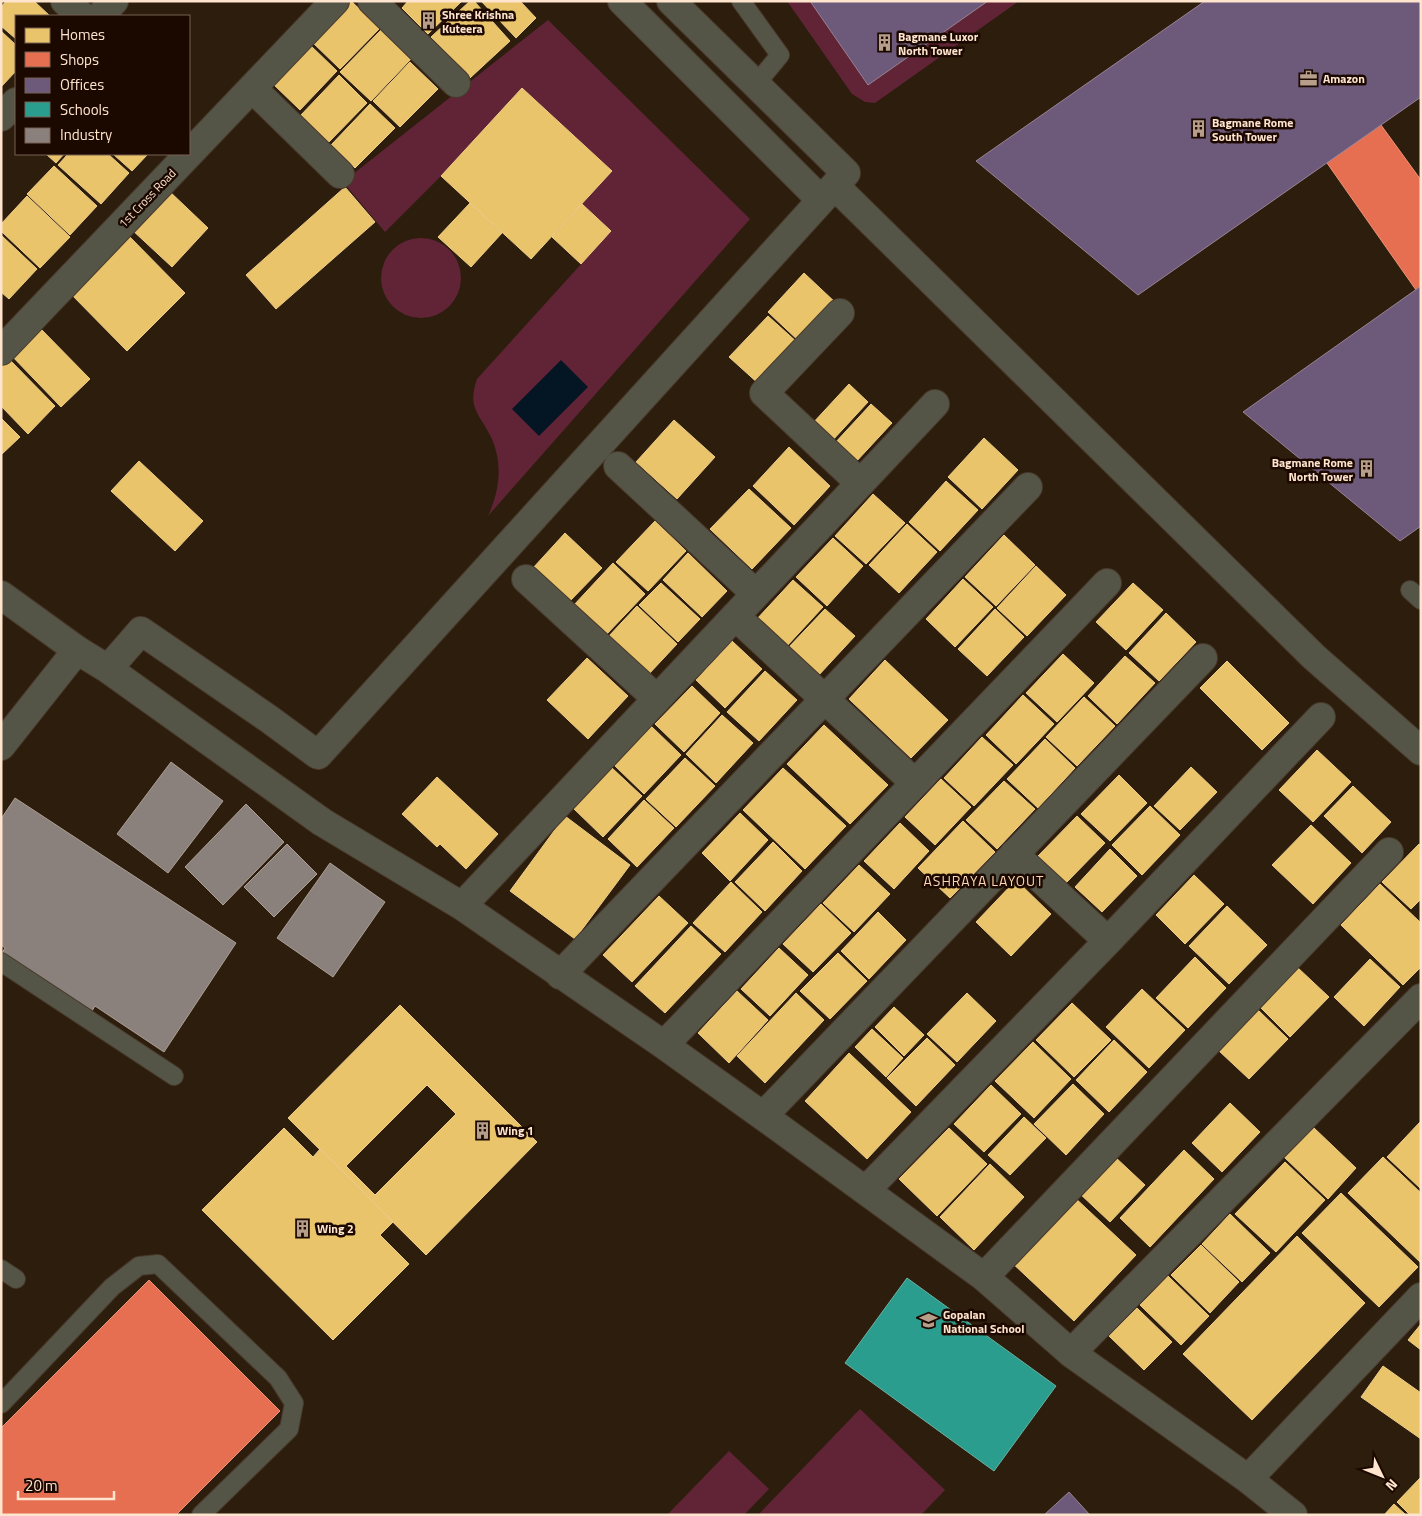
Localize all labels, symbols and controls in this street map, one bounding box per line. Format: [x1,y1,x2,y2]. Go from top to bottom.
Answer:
place label: Shree Krishna Kuteera [442,5,514,38]
building icon: Shree Krishna Kuteera [418,11,438,31]
legend [15,15,190,155]
text: Homes [60,23,105,46]
place label: Bagmane Luxor North Tower [898,27,979,60]
building icon: Bagmane Luxor North Tower [874,33,894,53]
text: Shops [60,48,99,71]
office icon: Amazon [1299,68,1319,88]
place label: Amazon [1323,69,1365,88]
text: Offices [60,73,104,96]
text: Schools [60,98,109,121]
place label: Bagmane Rome South Tower [1212,113,1293,146]
building icon: Bagmane Rome South Tower [1188,119,1208,139]
text: Industry [60,123,112,146]
street label: 1st Cross Road [114,164,180,232]
place label: Bagmane Rome North Tower [1272,453,1354,486]
building icon: Bagmane Rome North Tower [1357,459,1377,479]
district label: ASHRAYA LAYOUT [924,870,1044,891]
building icon: Wing 1 [473,1120,493,1140]
place label: Wing 1 [497,1121,534,1140]
building icon: Wing 2 [293,1218,313,1238]
place label: Wing 2 [317,1219,354,1238]
place label: Gopalan National School [943,1305,1024,1338]
school or university icon: Gopalan National School [919,1311,939,1331]
north arrow [1357,1451,1407,1501]
scale bar [18,1468,114,1500]
text: 20 m [25,1474,58,1497]
text: N [1381,1474,1403,1496]

